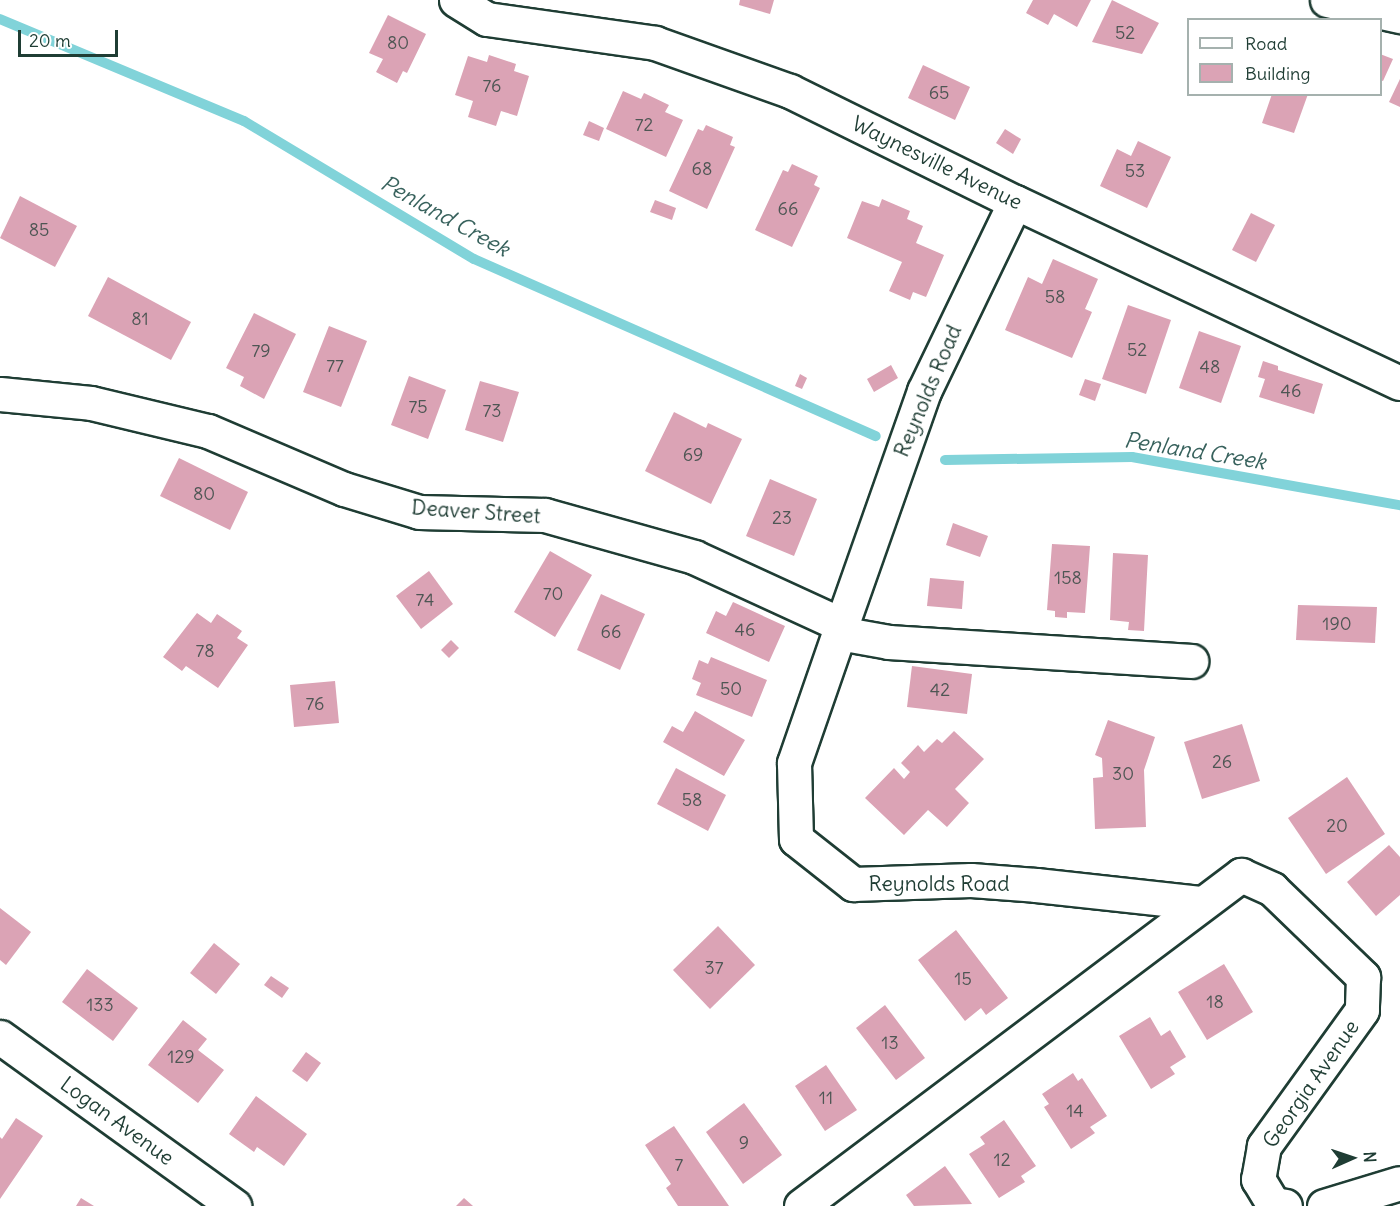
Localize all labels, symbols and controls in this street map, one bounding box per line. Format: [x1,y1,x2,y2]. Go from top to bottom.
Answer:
scale bar [21,18,122,56]
legend [1187,18,1382,96]
house number: 52 [1115,22,1135,44]
text: 20 m [29,29,71,52]
house number: 80 [387,32,409,54]
text: Road [1245,32,1287,55]
text: Building [1245,62,1310,85]
house number: 76 [483,75,501,97]
house number: 65 [929,82,949,104]
street label: Waynesville Avenue [848,111,1026,215]
house number: 72 [635,114,653,136]
house number: 68 [692,158,712,180]
house number: 53 [1125,160,1145,182]
water label: Penland Creek [376,170,514,262]
house number: 66 [778,198,798,220]
house number: 85 [29,219,49,241]
house number: 58 [1045,286,1065,308]
house number: 81 [131,308,149,330]
street label: Reynolds Road [889,321,967,461]
house number: 52 [1127,339,1147,361]
house number: 79 [251,340,271,362]
house number: 77 [326,355,344,377]
house number: 48 [1200,356,1220,378]
house number: 46 [1281,380,1301,402]
house number: 75 [408,396,428,418]
house number: 73 [482,400,502,422]
water label: Penland Creek [1122,427,1268,475]
house number: 69 [683,444,703,466]
house number: 80 [193,483,215,505]
street label: Deaver Street [411,495,541,529]
house number: 23 [772,507,792,529]
house number: 158 [1054,567,1082,589]
house number: 70 [543,583,563,605]
house number: 74 [416,589,434,611]
house number: 190 [1322,613,1352,635]
house number: 46 [735,619,755,641]
house number: 66 [601,621,621,643]
house number: 78 [195,640,215,662]
house number: 50 [720,678,742,700]
house number: 42 [930,679,950,701]
house number: 76 [306,693,324,715]
house number: 26 [1212,751,1232,773]
house number: 30 [1112,763,1134,785]
house number: 58 [682,789,702,811]
house number: 20 [1326,815,1348,837]
street label: Reynolds Road [869,871,1009,897]
house number: 37 [704,957,724,979]
house number: 15 [954,968,972,990]
house number: 18 [1206,991,1224,1013]
house number: 133 [86,994,114,1016]
street label: Georgia Avenue [1258,1015,1364,1153]
house number: 13 [881,1032,899,1054]
house number: 129 [167,1046,195,1068]
street label: Logan Avenue [55,1071,179,1171]
house number: 11 [819,1087,833,1109]
house number: 14 [1066,1100,1084,1122]
north arrow [1322,1128,1382,1188]
house number: 9 [739,1132,749,1154]
house number: 12 [993,1149,1011,1171]
text: N [1360,1151,1380,1163]
house number: 7 [675,1154,683,1176]

